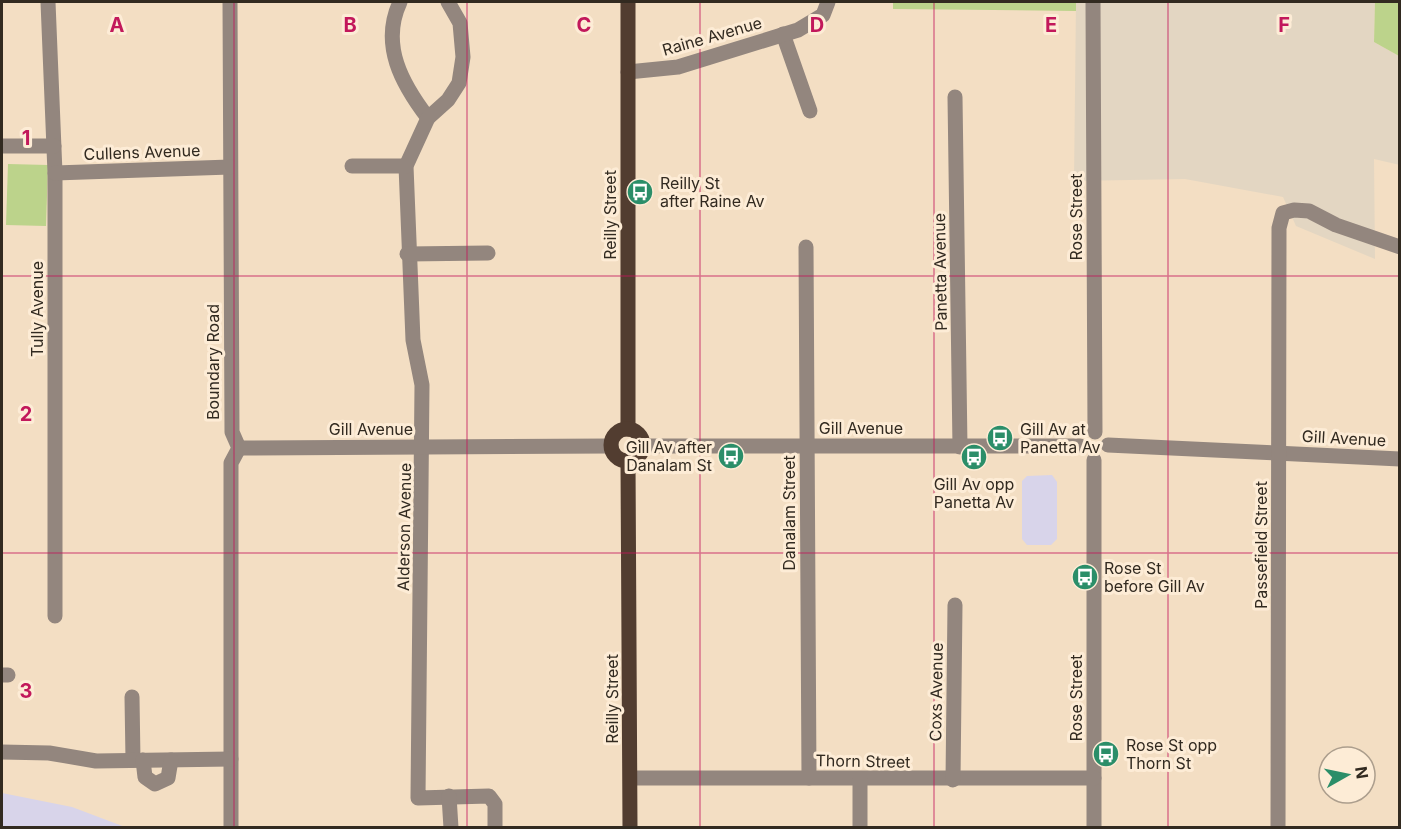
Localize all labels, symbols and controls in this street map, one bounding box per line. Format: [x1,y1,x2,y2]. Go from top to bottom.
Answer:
street label: Raine Avenue [660,12,764,60]
text: A [110,13,125,37]
text: B [343,13,357,37]
text: C [577,13,591,37]
text: D [810,13,824,37]
text: E [1045,13,1057,37]
text: F [1278,13,1290,37]
text: 1 [22,126,30,150]
street label: Cullens Avenue [83,140,201,164]
street label: Reilly Street [600,170,620,260]
place label: Reilly St after Raine Av [660,173,765,211]
street label: Rose Street [1066,173,1086,261]
bus stop icon: Reilly St after Raine Av [625,177,655,207]
street label: Panetta Avenue [929,213,951,331]
street label: Tully Avenue [27,261,47,357]
street label: Boundary Road [203,304,223,420]
text: 2 [20,402,32,426]
street label: Gill Avenue [819,418,903,438]
street label: Gill Avenue [329,419,413,439]
place label: Gill Av at Panetta Av [1020,419,1101,457]
bus stop icon: Gill Av at Panetta Av [985,423,1015,453]
street label: Gill Avenue [1301,426,1387,450]
place label: Gill Av after Danalam St [626,437,712,475]
bus stop icon: Gill Av after Danalam St [716,441,746,471]
bus stop icon: Gill Av opp Panetta Av [959,442,989,472]
street label: Danalam Street [779,455,799,571]
street label: Alderson Avenue [393,463,415,591]
place label: Gill Av opp Panetta Av [934,474,1014,512]
street label: Passefield Street [1251,481,1271,609]
place label: Rose St before Gill Av [1104,558,1205,596]
bus stop icon: Rose St before Gill Av [1070,562,1100,592]
street label: Coxs Avenue [925,642,947,742]
street label: Reilly Street [602,654,622,744]
street label: Rose Street [1066,654,1086,742]
text: 3 [20,679,32,703]
place label: Rose St opp Thorn St [1126,735,1217,773]
bus stop icon: Rose St opp Thorn St [1091,739,1121,769]
north arrow [1317,745,1377,805]
street label: Thorn Street [815,750,911,772]
text: N [1351,765,1373,780]

